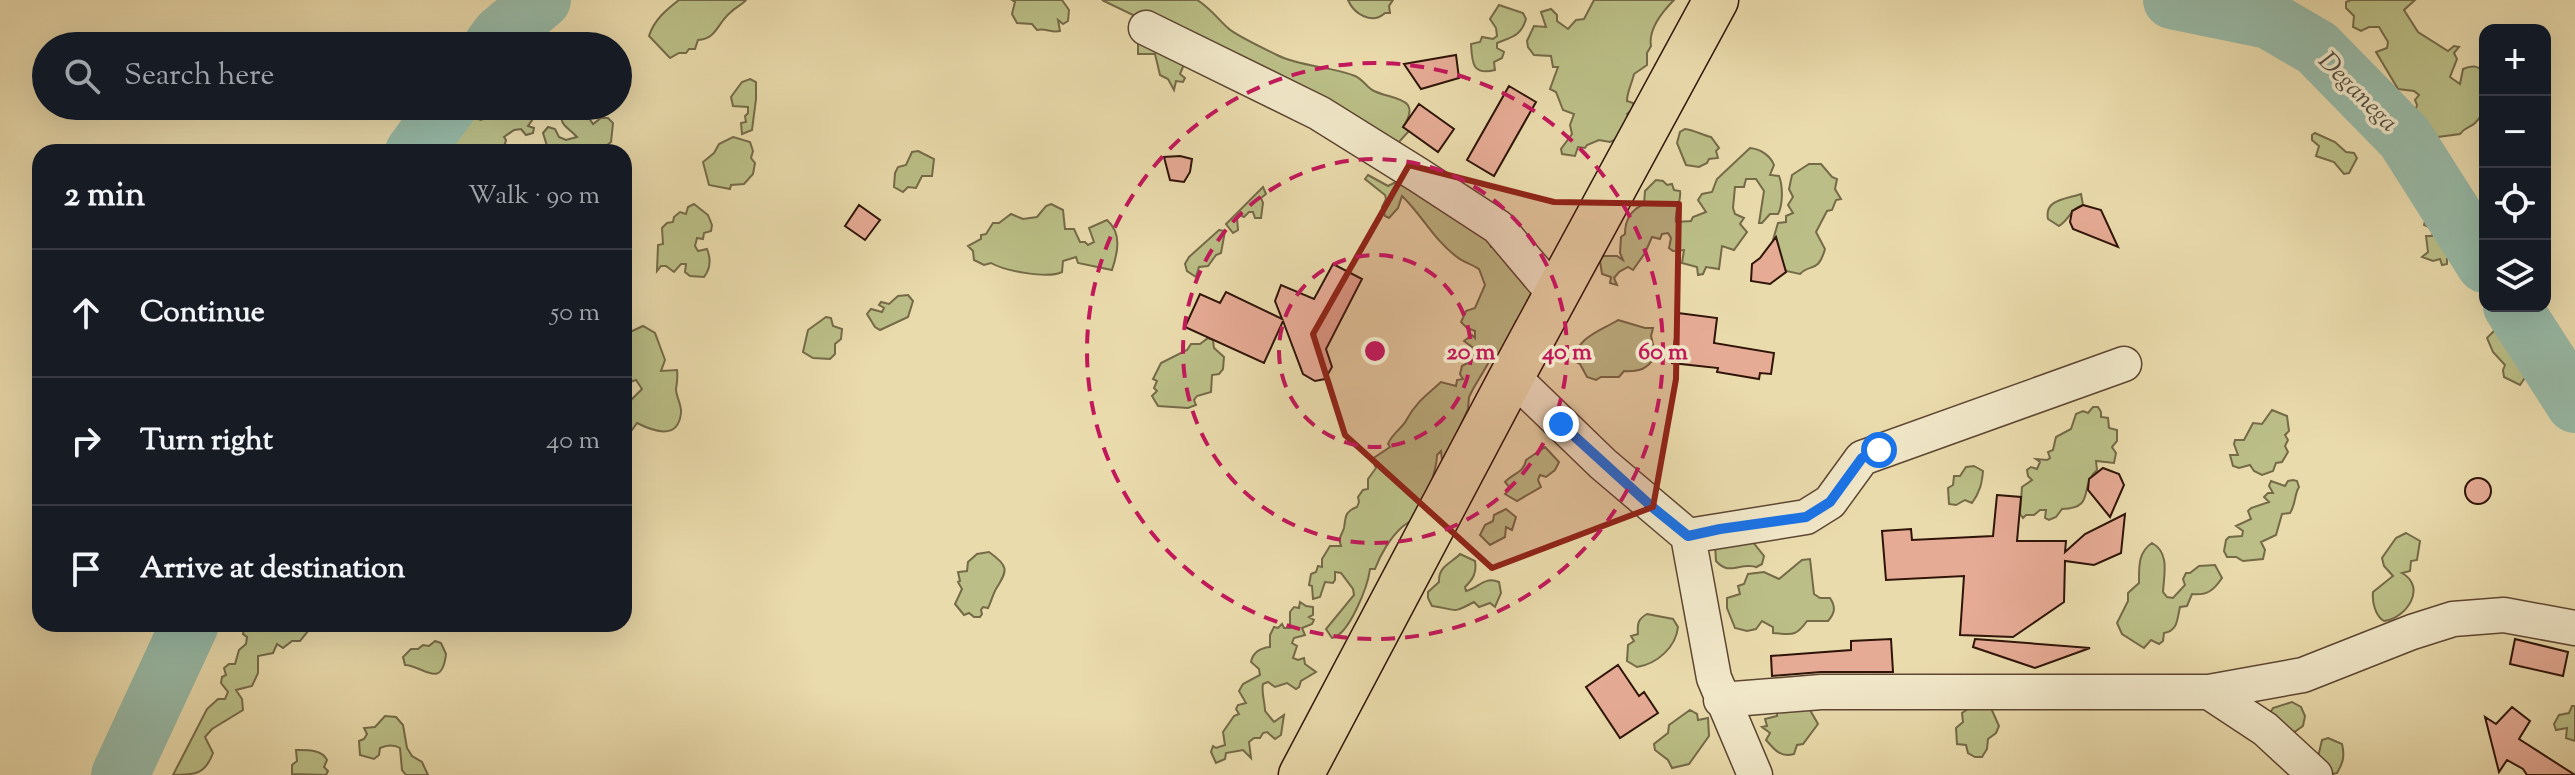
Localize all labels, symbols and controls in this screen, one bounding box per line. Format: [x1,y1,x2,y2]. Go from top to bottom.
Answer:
map controls [2479,24,2551,312]
button: + [2479,24,2551,96]
search box [32,32,632,120]
water label: Deganega [2309,44,2406,141]
icon: search [60,54,104,98]
text: Search here [124,55,274,98]
button: − [2479,96,2551,168]
button: locate [2479,168,2551,240]
text: 2 min [64,172,145,221]
text: Walk · 90 m [468,178,600,215]
button: layers [2479,240,2551,312]
icon: ahead [64,291,108,335]
text: Continue [140,292,265,335]
text: 50 m [550,295,600,332]
text: 20 m [1447,336,1496,370]
text: 40 m [1541,336,1592,370]
text: 60 m [1638,336,1688,370]
centre of rings [1361,337,1389,365]
route end [1543,406,1579,442]
icon: right [64,419,108,463]
text: Turn right [140,420,273,463]
text: 40 m [546,423,600,460]
route start [1861,432,1897,468]
icon: arrive [64,547,108,591]
text: Arrive at destination [140,548,405,591]

